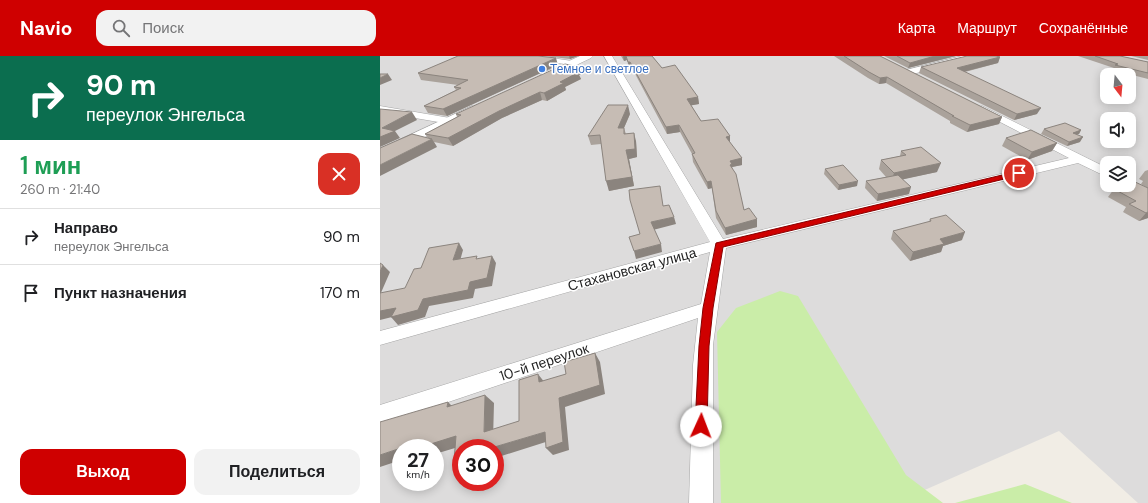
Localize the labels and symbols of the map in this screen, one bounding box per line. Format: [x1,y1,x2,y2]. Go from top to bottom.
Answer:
place label: Темное и светлое [550,61,649,77]
marker: Темное и светлое [537,64,547,74]
north arrow [1100,68,1136,104]
pin [1002,156,1036,190]
street label: Стахановская улица [566,243,699,295]
street label: 10-й переулок [497,339,592,385]
position arrow [680,405,722,447]
speed limit sign: 30 [452,439,504,491]

